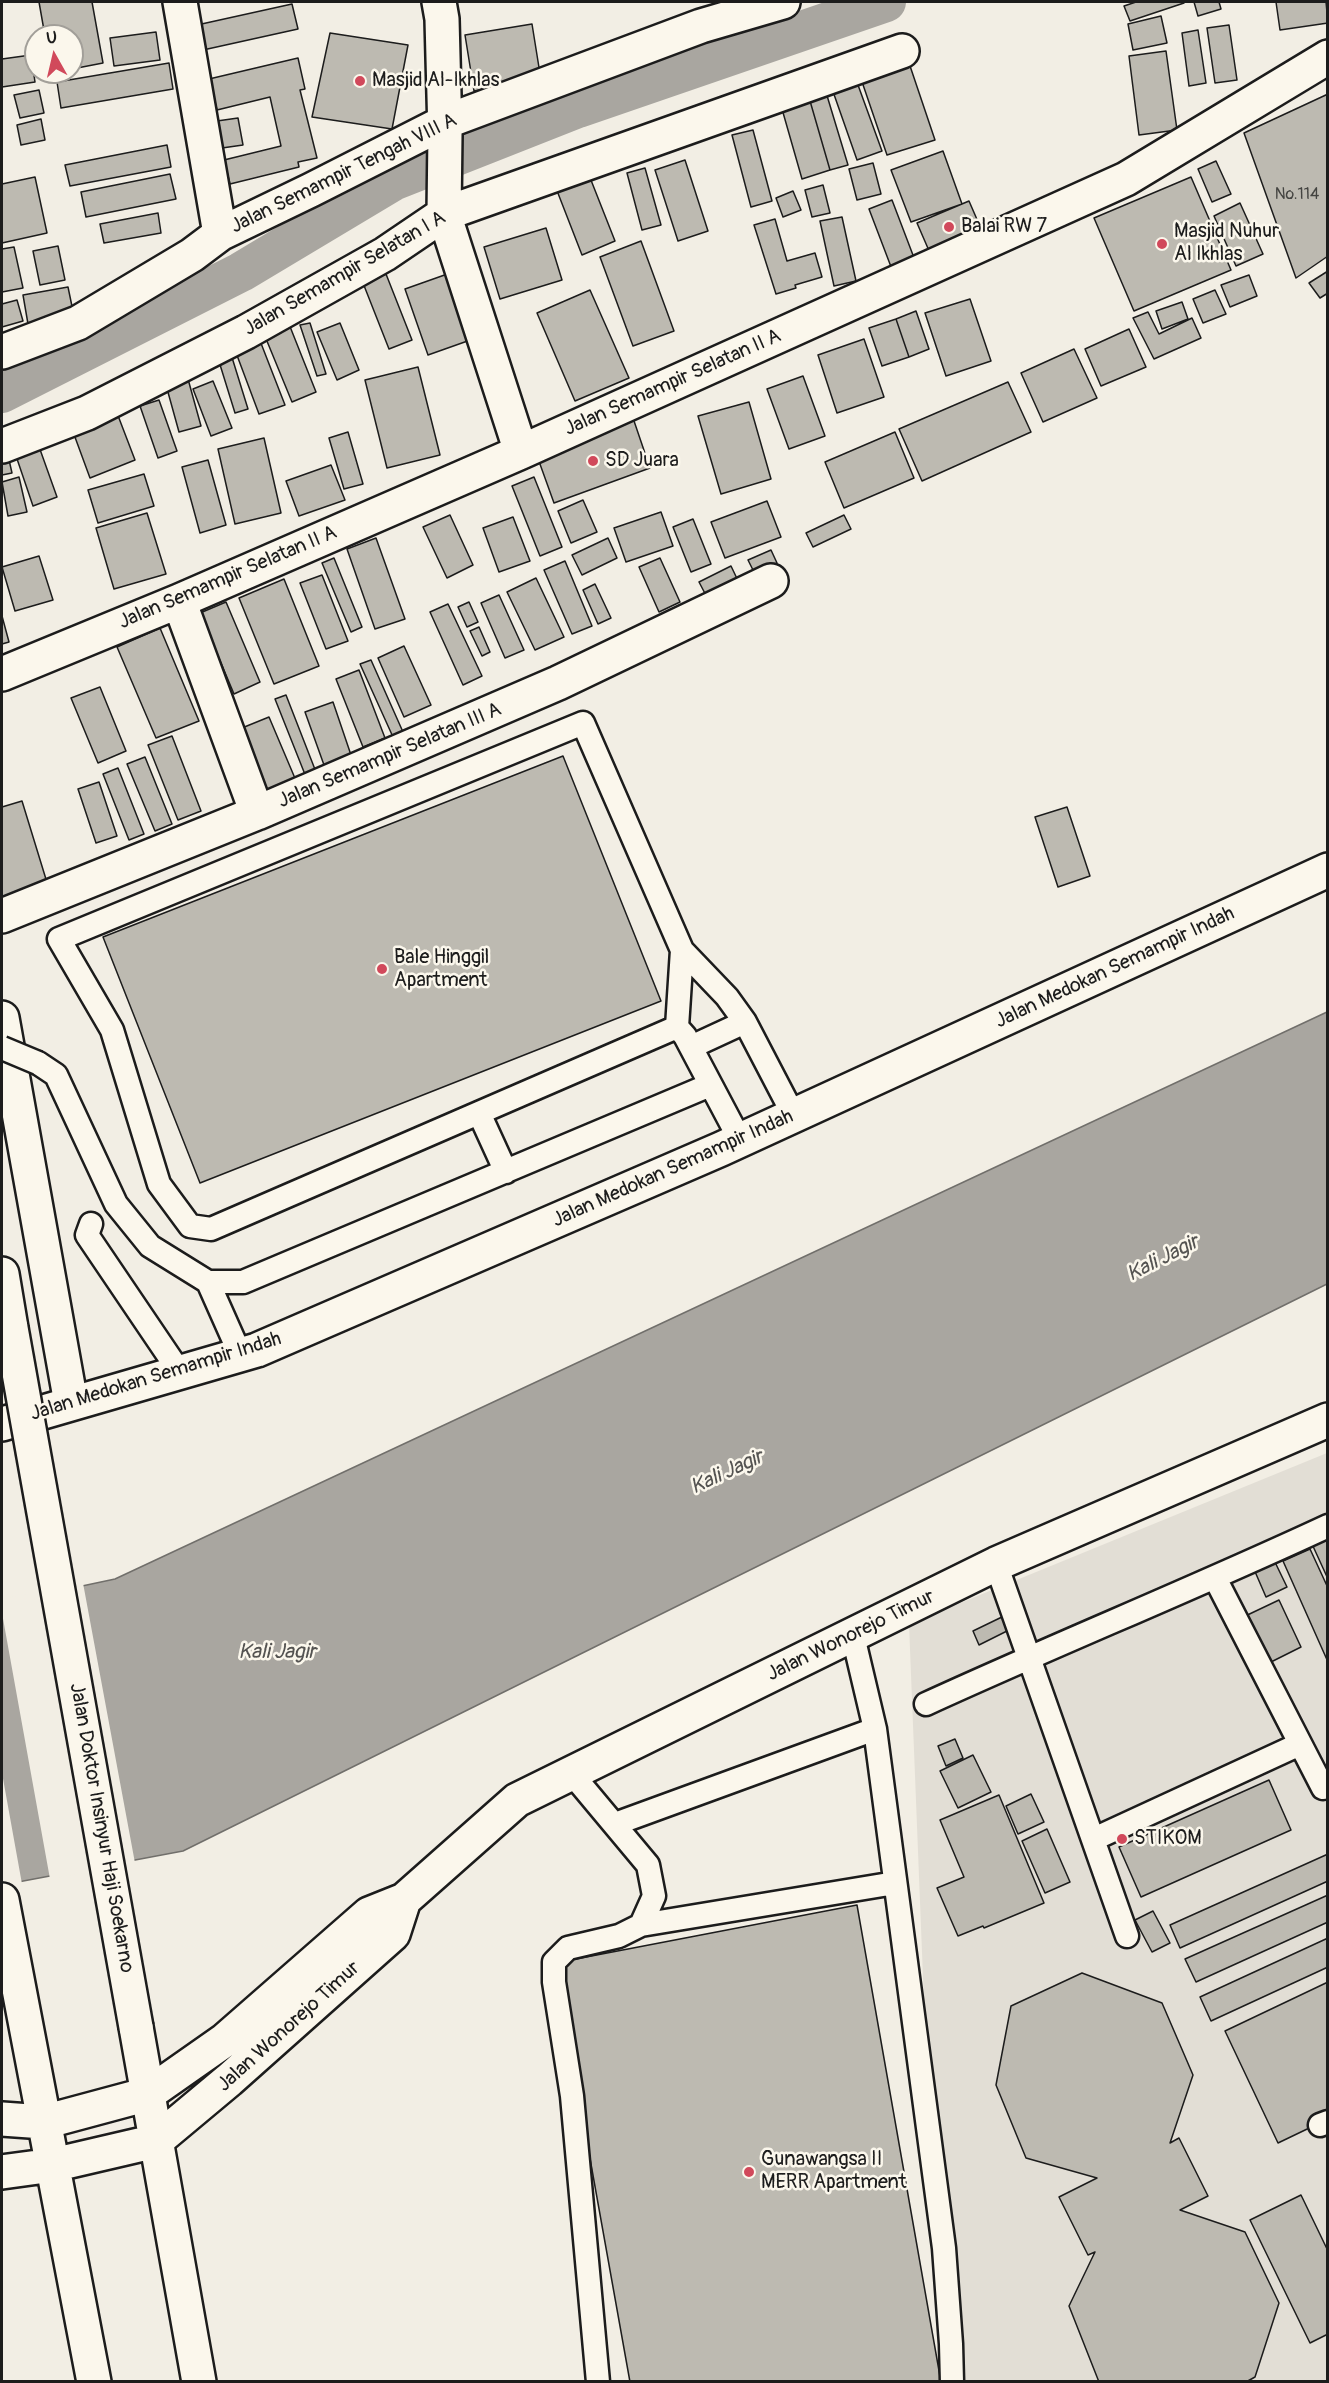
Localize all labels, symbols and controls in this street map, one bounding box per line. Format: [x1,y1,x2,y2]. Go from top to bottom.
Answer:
north arrow [24,24,84,84]
text: U [45,28,58,49]
place label: Masjid Al-Ikhlas [372,69,500,93]
marker: Masjid Al-Ikhlas [353,74,367,88]
street label: Jalan Semampir Tengah VIII A [227,109,461,239]
house number: No.114 [1275,185,1319,205]
street label: Jalan Semampir Selatan I A [240,206,450,342]
place label: Balai RW 7 [961,215,1047,239]
marker: Balai RW 7 [942,220,956,234]
place label: Masjid Nuhur Al Ikhlas [1174,220,1279,267]
marker: Masjid Nuhur Al Ikhlas [1155,237,1169,251]
street label: Jalan Semampir Selatan II A [561,324,785,442]
place label: SD Juara [605,449,679,473]
marker: SD Juara [586,454,600,468]
street label: Jalan Semampir Selatan II A [115,521,341,635]
street label: Jalan Semampir Selatan III A [275,698,505,814]
street label: Jalan Medokan Semampir Indah [992,902,1238,1034]
place label: Bale Hinggil Apartment [394,946,489,993]
marker: Bale Hinggil Apartment [375,962,389,976]
street label: Jalan Medokan Semampir Indah [549,1105,797,1233]
water label: Kali Jagir [1123,1230,1203,1288]
street label: Jalan Medokan Semampir Indah [28,1327,284,1427]
water label: Kali Jagir [687,1445,767,1501]
street label: Jalan Wonorejo Timur [763,1585,939,1687]
water label: Kali Jagir [238,1640,316,1666]
street label: Jalan Doktor Insinyur Haji Soekarno [64,1681,138,1975]
place label: STIKOM [1134,1827,1202,1851]
marker: STIKOM [1115,1832,1129,1846]
street label: Jalan Wonorejo Timur [213,1957,365,2097]
place label: Gunawangsa II MERR Apartment [761,2148,907,2195]
marker: Gunawangsa II MERR Apartment [742,2165,756,2179]

